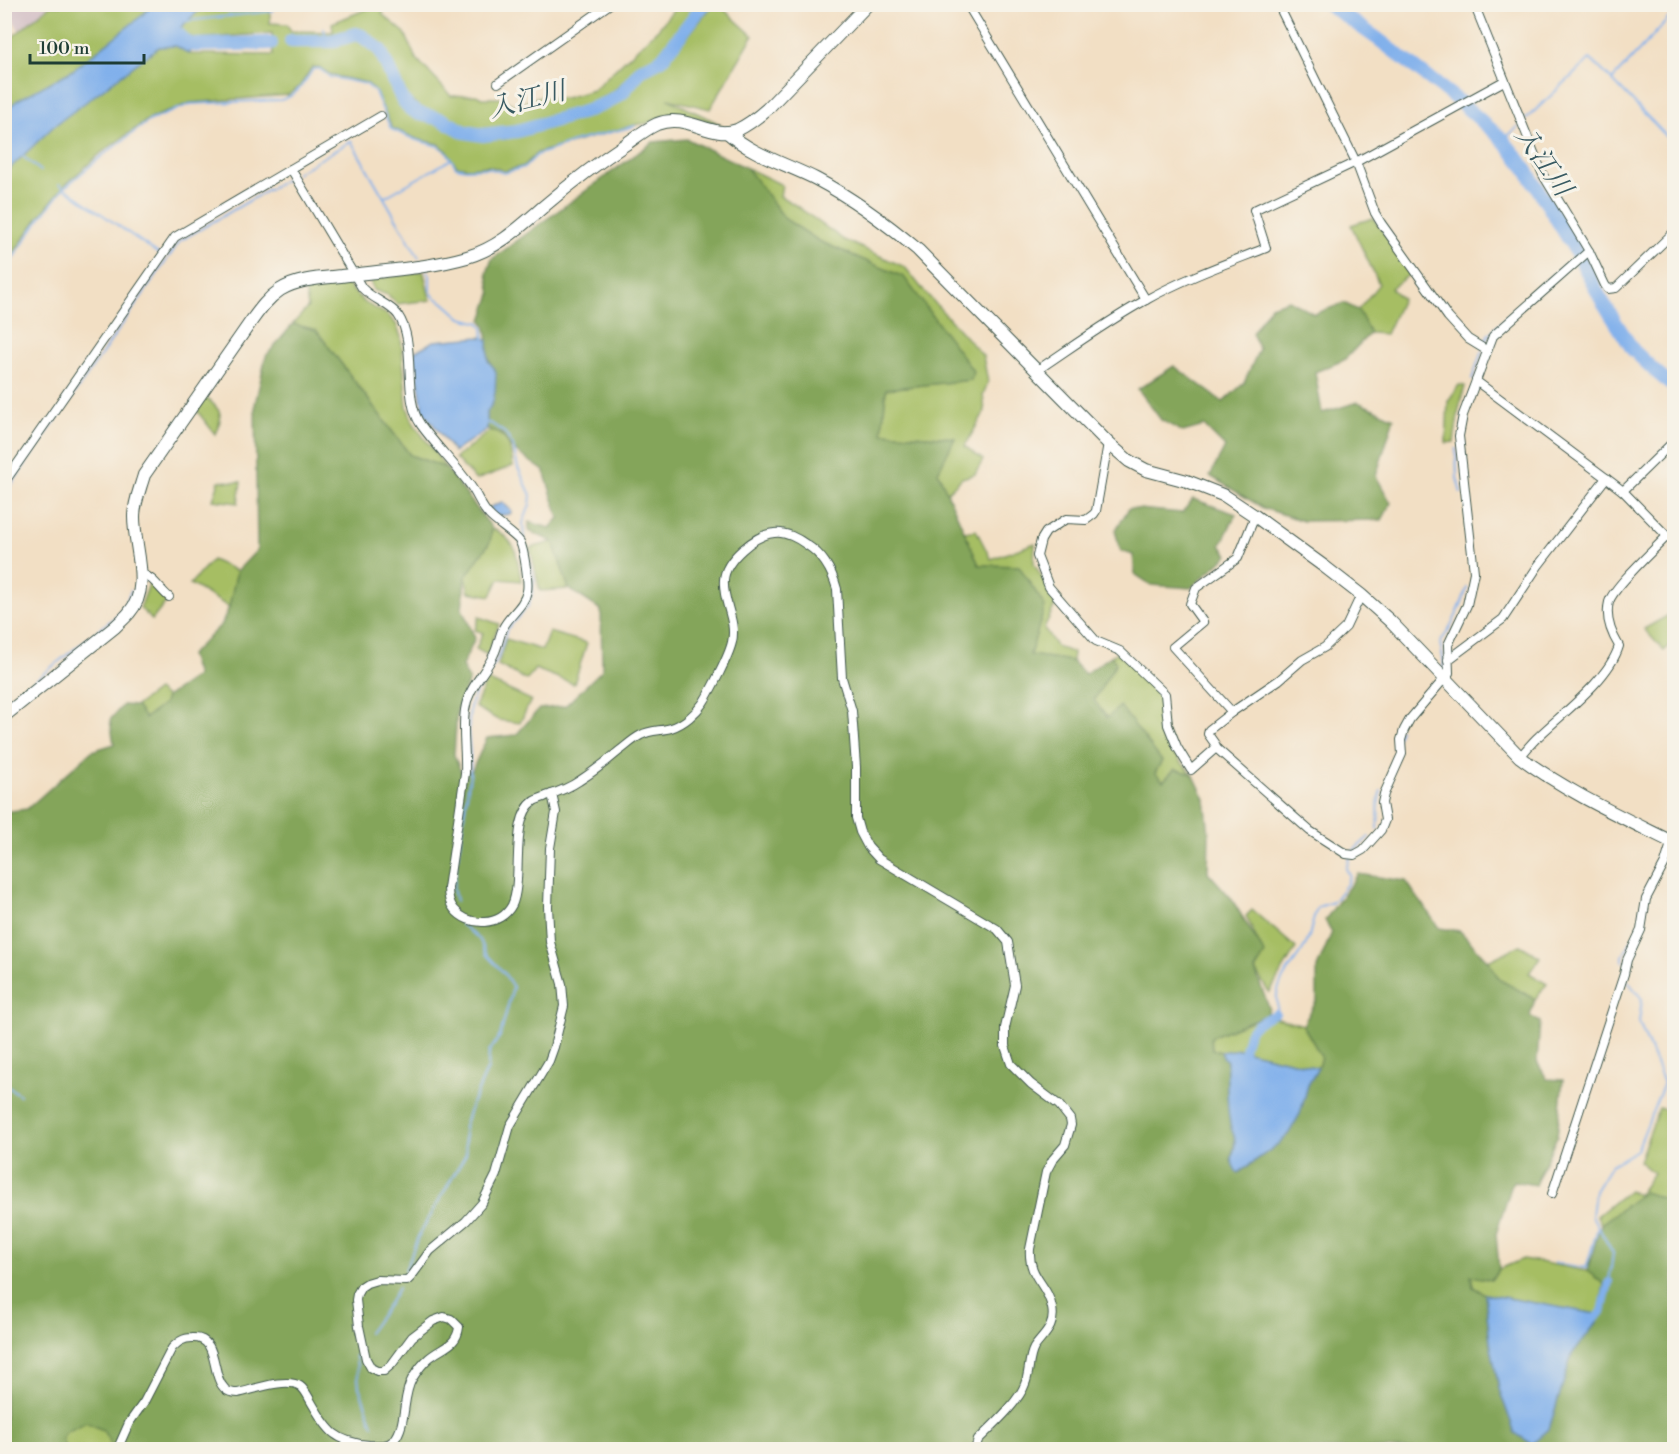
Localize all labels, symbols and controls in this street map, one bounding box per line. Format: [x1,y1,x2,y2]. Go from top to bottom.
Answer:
scale bar [30,27,144,65]
text: 100 m [39,37,90,60]
water label: 入江川 [486,74,572,125]
water label: 入江川 [1508,120,1580,205]

